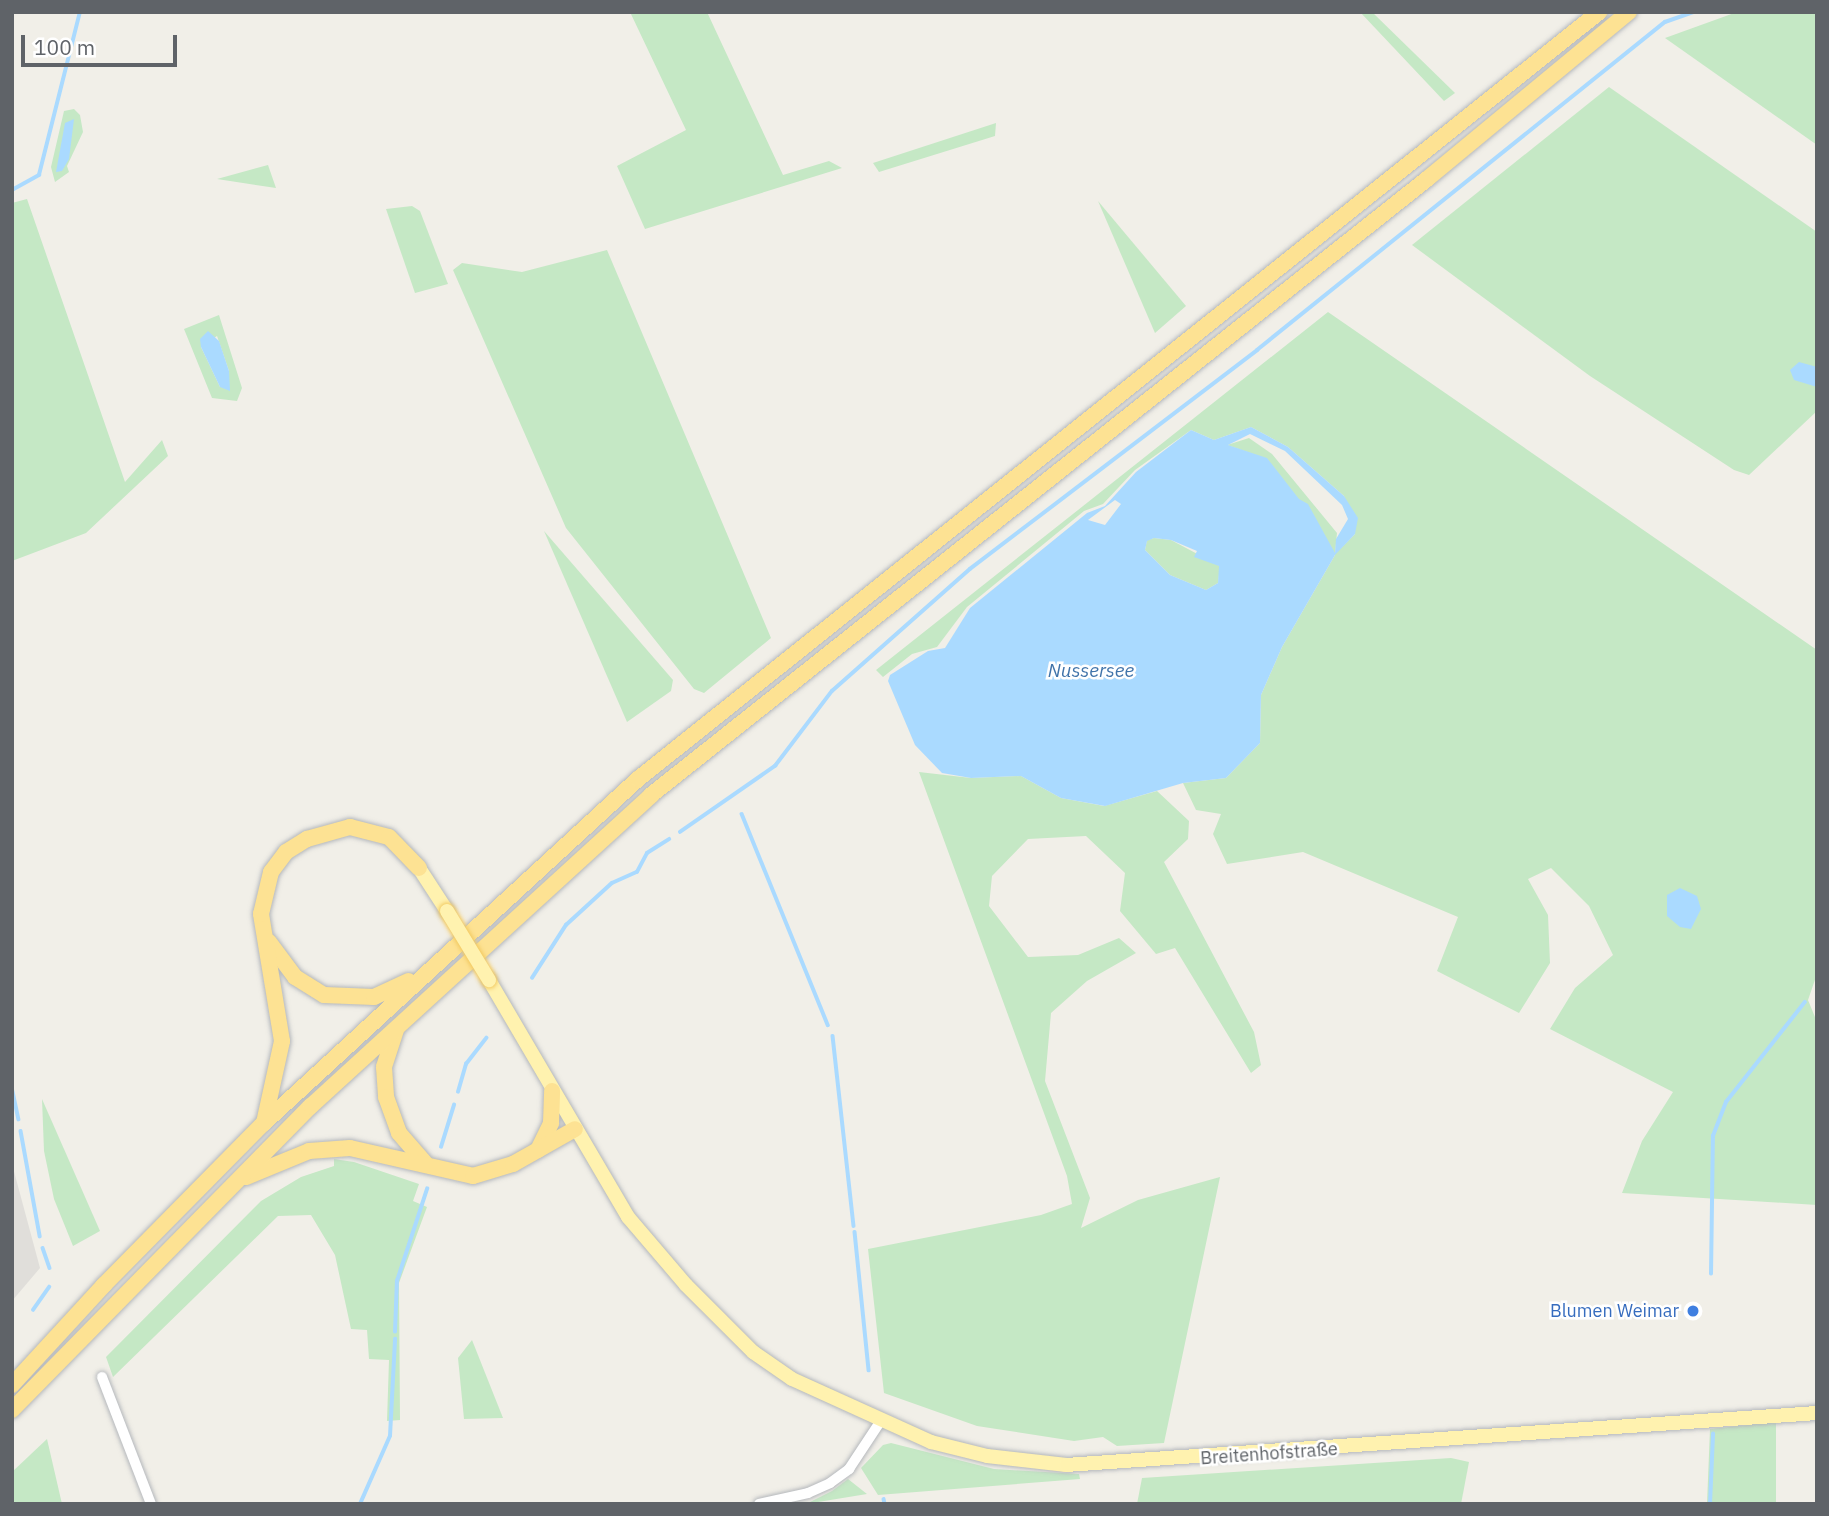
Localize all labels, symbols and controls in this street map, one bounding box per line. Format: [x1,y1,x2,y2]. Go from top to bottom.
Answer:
scale bar [24,21,180,65]
text: 100 m [34,33,95,61]
water label: Nussersee [1048,660,1134,682]
place label: Blumen Weimar [1550,1300,1679,1322]
marker: Blumen Weimar [1685,1303,1701,1319]
street label: Breitenhofstraße [1200,1438,1338,1470]

